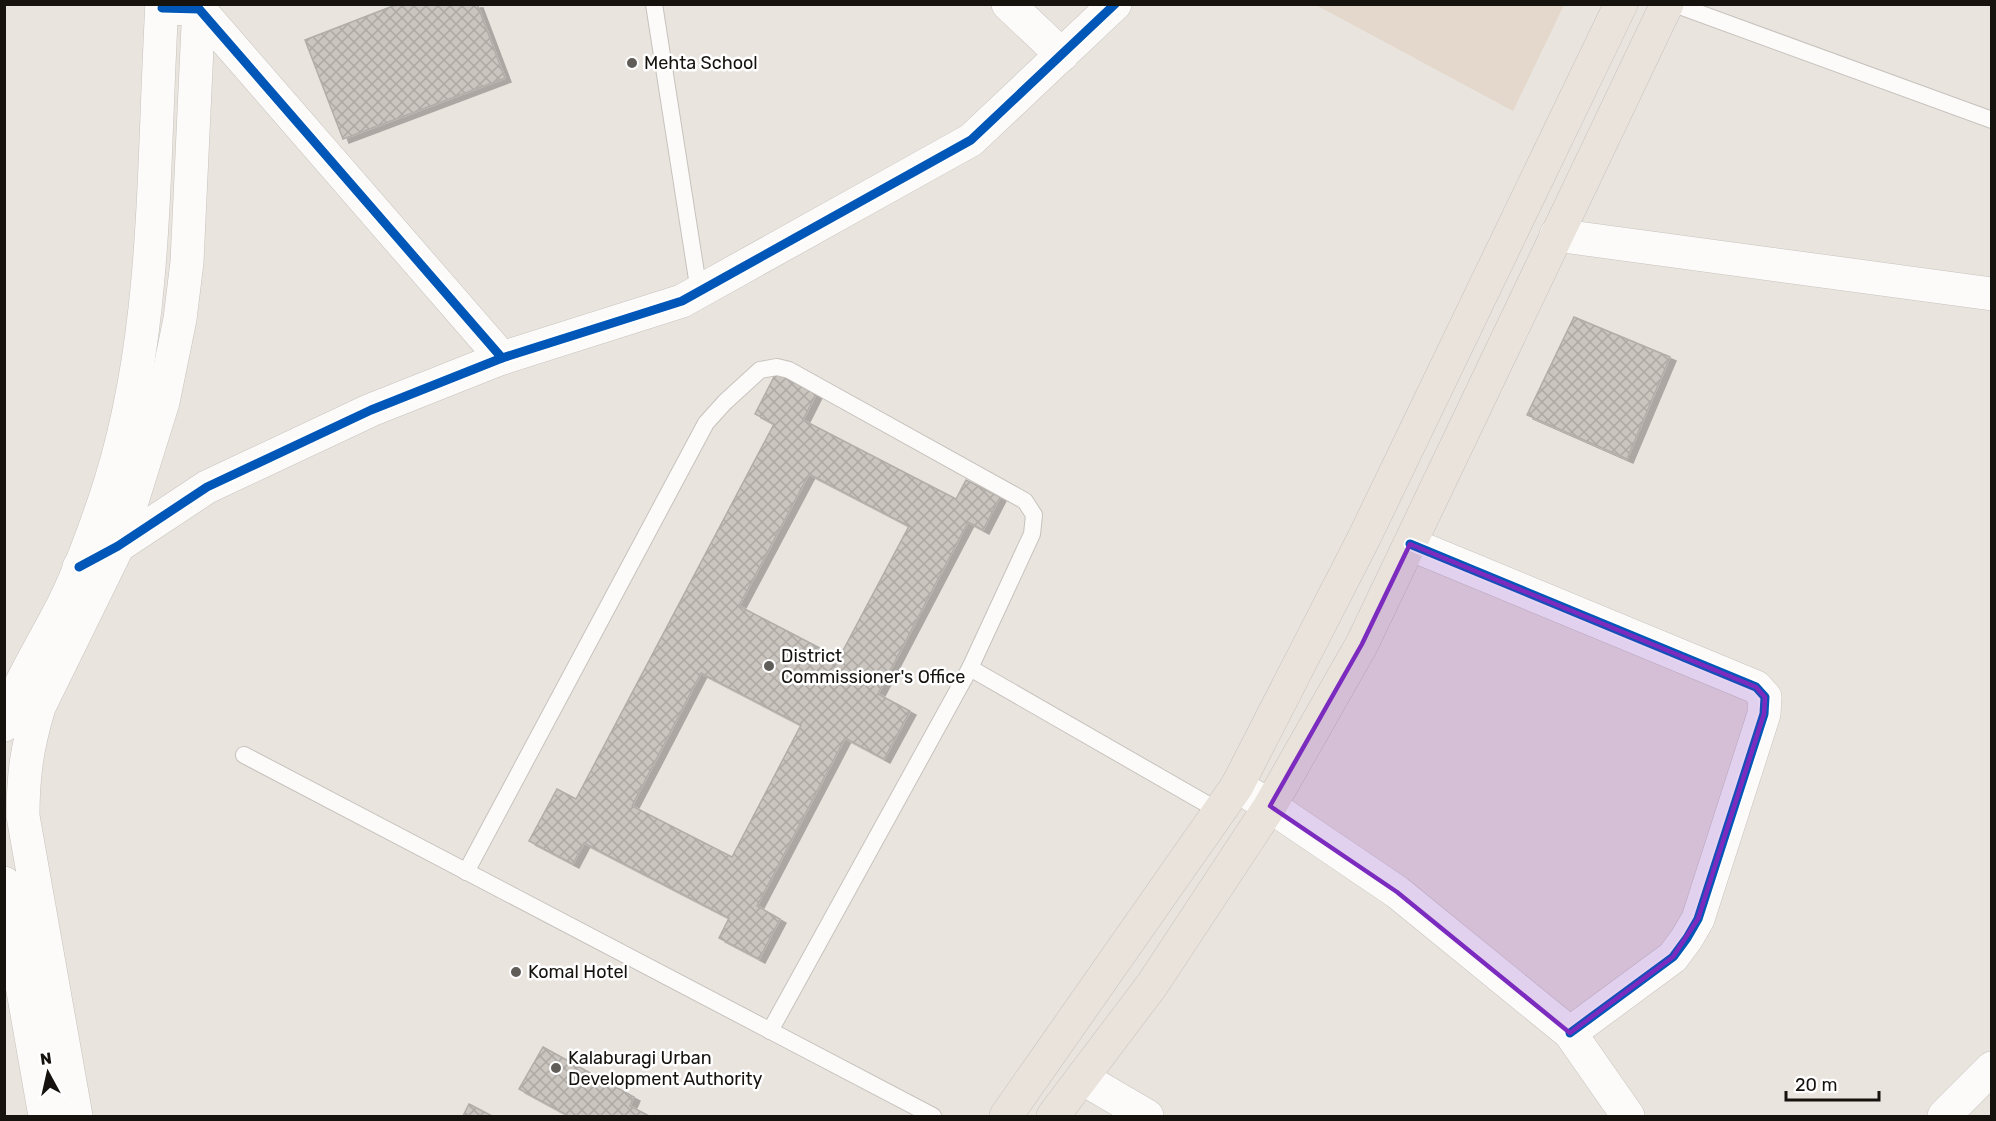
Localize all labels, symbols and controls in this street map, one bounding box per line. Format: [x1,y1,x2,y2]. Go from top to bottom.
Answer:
place label: Mehta School [644,52,758,74]
marker: Mehta School [625,56,639,70]
place label: District Commissioner's Office [781,645,965,688]
marker: District Commissioner's Office [762,659,776,673]
place label: Komal Hotel [528,961,628,983]
marker: Komal Hotel [509,965,523,979]
north arrow [18,1043,78,1103]
place label: Kalaburagi Urban Development Authority [568,1047,762,1090]
text: N [39,1048,53,1069]
marker: Kalaburagi Urban Development Authority [549,1061,563,1075]
scale bar [1786,1064,1879,1102]
text: 20 m [1795,1074,1837,1096]

